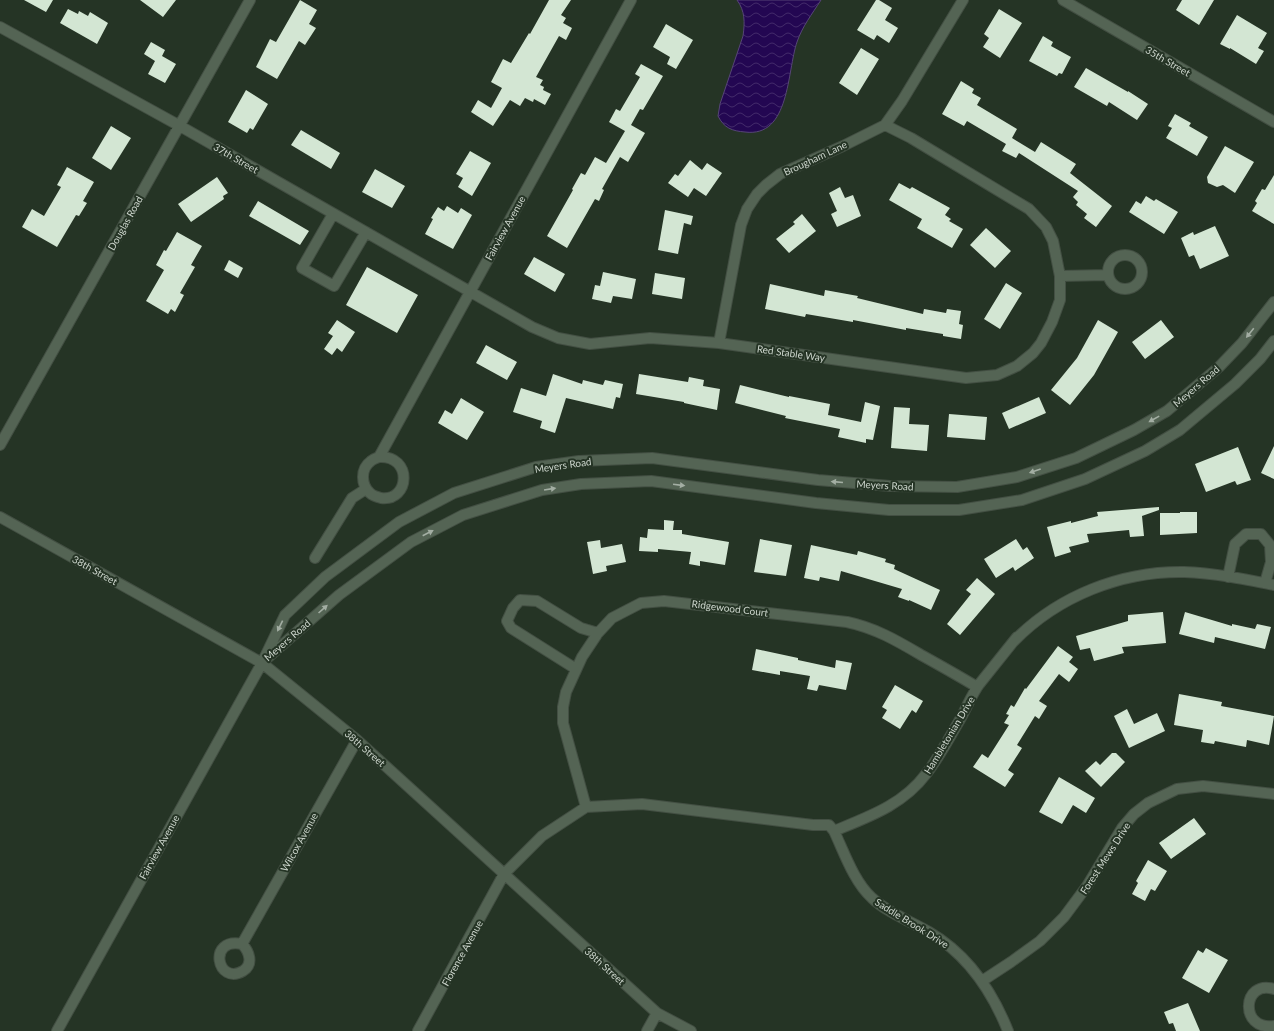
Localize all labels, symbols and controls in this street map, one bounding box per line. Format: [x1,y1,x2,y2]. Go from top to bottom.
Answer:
street label: 35th Street [1143,43,1193,79]
street label: Brougham Lane [781,138,849,178]
street label: 37th Street [211,140,261,176]
street label: Douglas Road [105,194,145,252]
street label: Fairview Avenue [482,194,528,262]
one-way arrow [1246,328,1255,338]
street label: Red Stable Way [756,342,827,364]
street label: Meyers Road [1170,363,1222,409]
one-way arrow [1148,415,1160,422]
street label: Meyers Road [534,455,592,475]
one-way arrow [1029,468,1041,474]
one-way arrow [831,478,843,485]
street label: Meyers Road [856,478,914,492]
one-way arrow [673,482,685,488]
one-way arrow [544,486,556,492]
one-way arrow [422,530,434,536]
street label: 38th Street [70,553,120,587]
street label: Ridgewood Court [691,597,769,619]
one-way arrow [318,605,328,614]
street label: Meyers Road [261,617,313,663]
one-way arrow [277,620,283,631]
street label: Hambletonian Drive [921,694,977,776]
street label: 38th Street [342,727,388,769]
street label: Wilcox Avenue [278,810,320,874]
street label: Fairview Avenue [136,813,182,881]
street label: Forest Mews Drive [1077,820,1133,896]
street label: Saddle Brook Drive [873,896,951,950]
street label: Florence Avenue [439,918,485,988]
street label: 38th Street [583,945,628,987]

